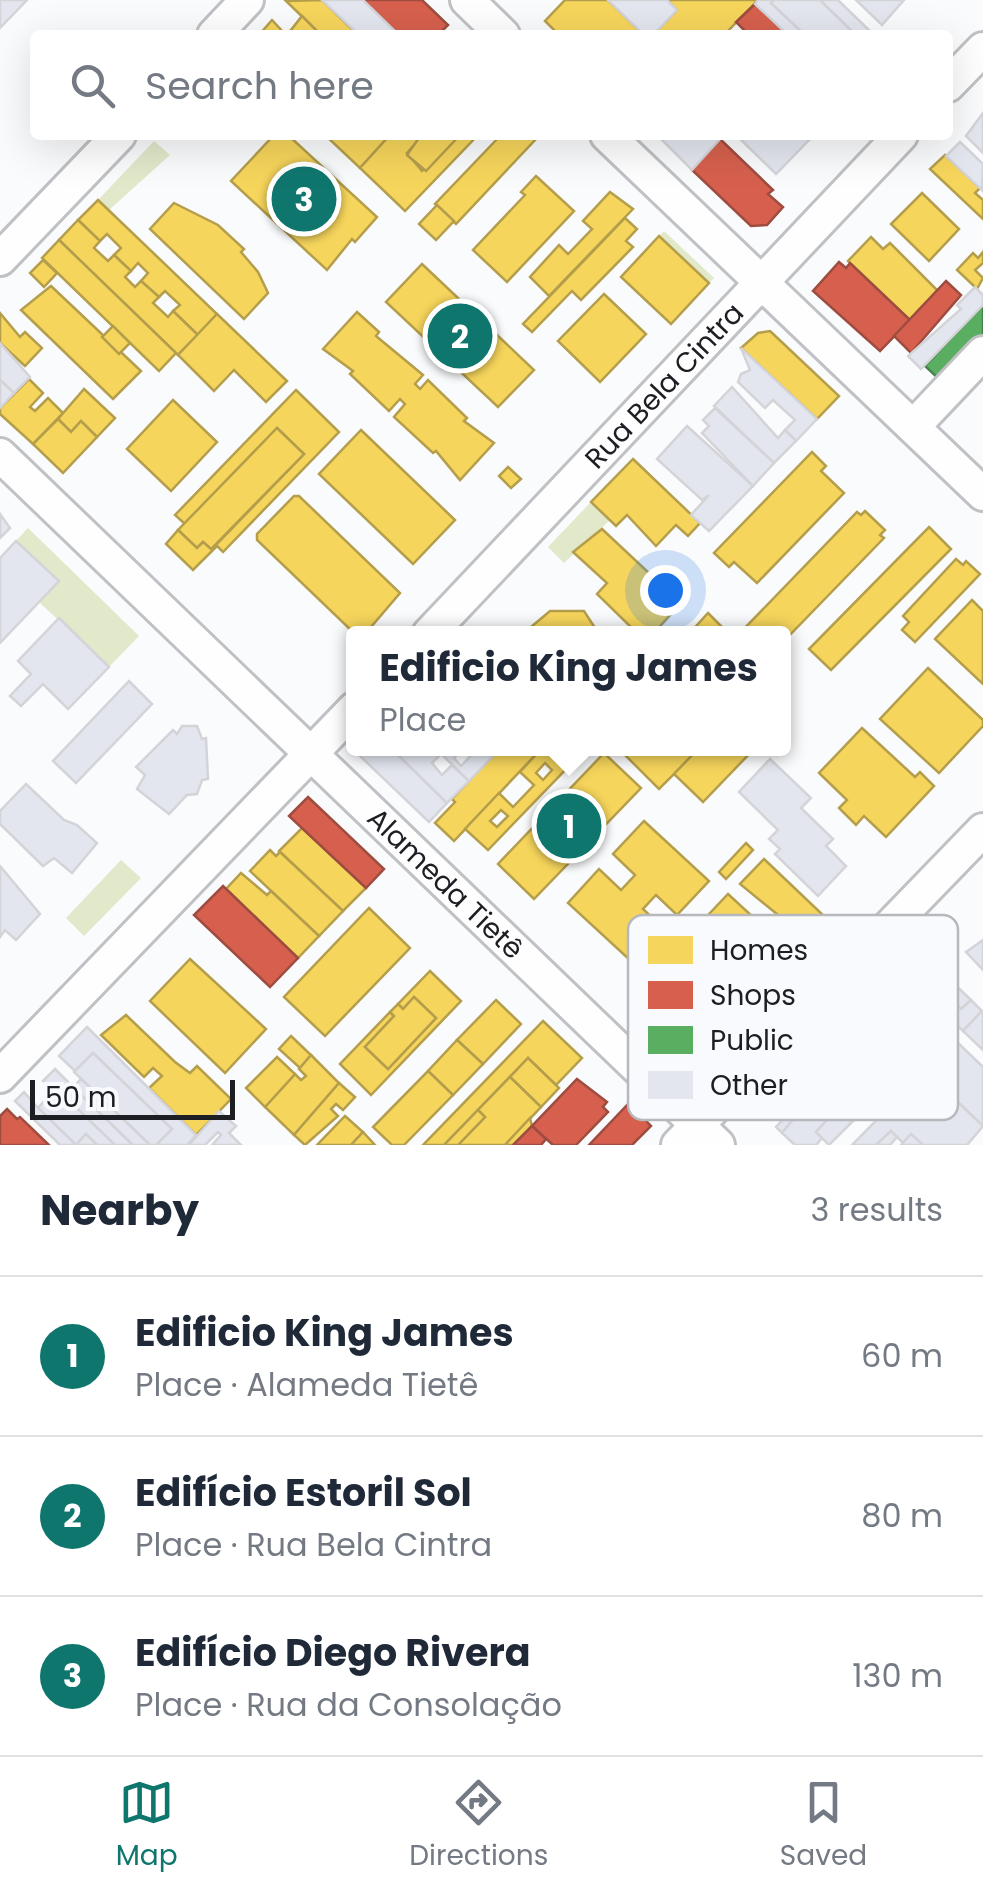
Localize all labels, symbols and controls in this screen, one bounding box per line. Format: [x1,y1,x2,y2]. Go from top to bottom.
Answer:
search box [30,30,953,140]
icon: search [65,58,120,113]
text: Search here [145,59,374,112]
pin: 3 [272,162,336,236]
street label: Rua Bela Cintra [576,294,753,477]
pin: 2 [428,298,492,374]
your location [640,565,691,616]
popup [346,626,791,756]
text: Edificio King James [379,641,758,694]
text: Place [379,697,466,742]
pin: 1 [536,788,602,864]
street label: Alameda Tietê [358,799,532,968]
legend [628,915,958,1120]
text: Homes [710,931,808,970]
text: Shops [710,976,796,1015]
text: Public [710,1021,794,1060]
text: Other [710,1066,788,1105]
scale bar [30,1075,235,1120]
text: 50 m [45,1078,116,1117]
text: Nearby [40,1181,199,1240]
text: 3 results [810,1187,943,1232]
text: Edificio King James [135,1306,514,1359]
text: 1 [66,1333,79,1378]
text: 60 m [861,1333,943,1378]
text: Place · Alameda Tietê [135,1362,478,1407]
text: Edifício Estoril Sol [135,1466,472,1519]
text: 2 [63,1493,82,1538]
text: 80 m [861,1493,943,1538]
text: Place · Rua Bela Cintra [135,1522,492,1567]
text: Edifício Diego Rivera [135,1626,530,1679]
text: 3 [63,1653,82,1698]
text: 130 m [852,1653,943,1698]
text: Place · Rua da Consolação [135,1682,562,1727]
tab: Map [116,1775,178,1877]
tab: Directions [409,1775,548,1877]
tab: Saved [780,1775,867,1877]

